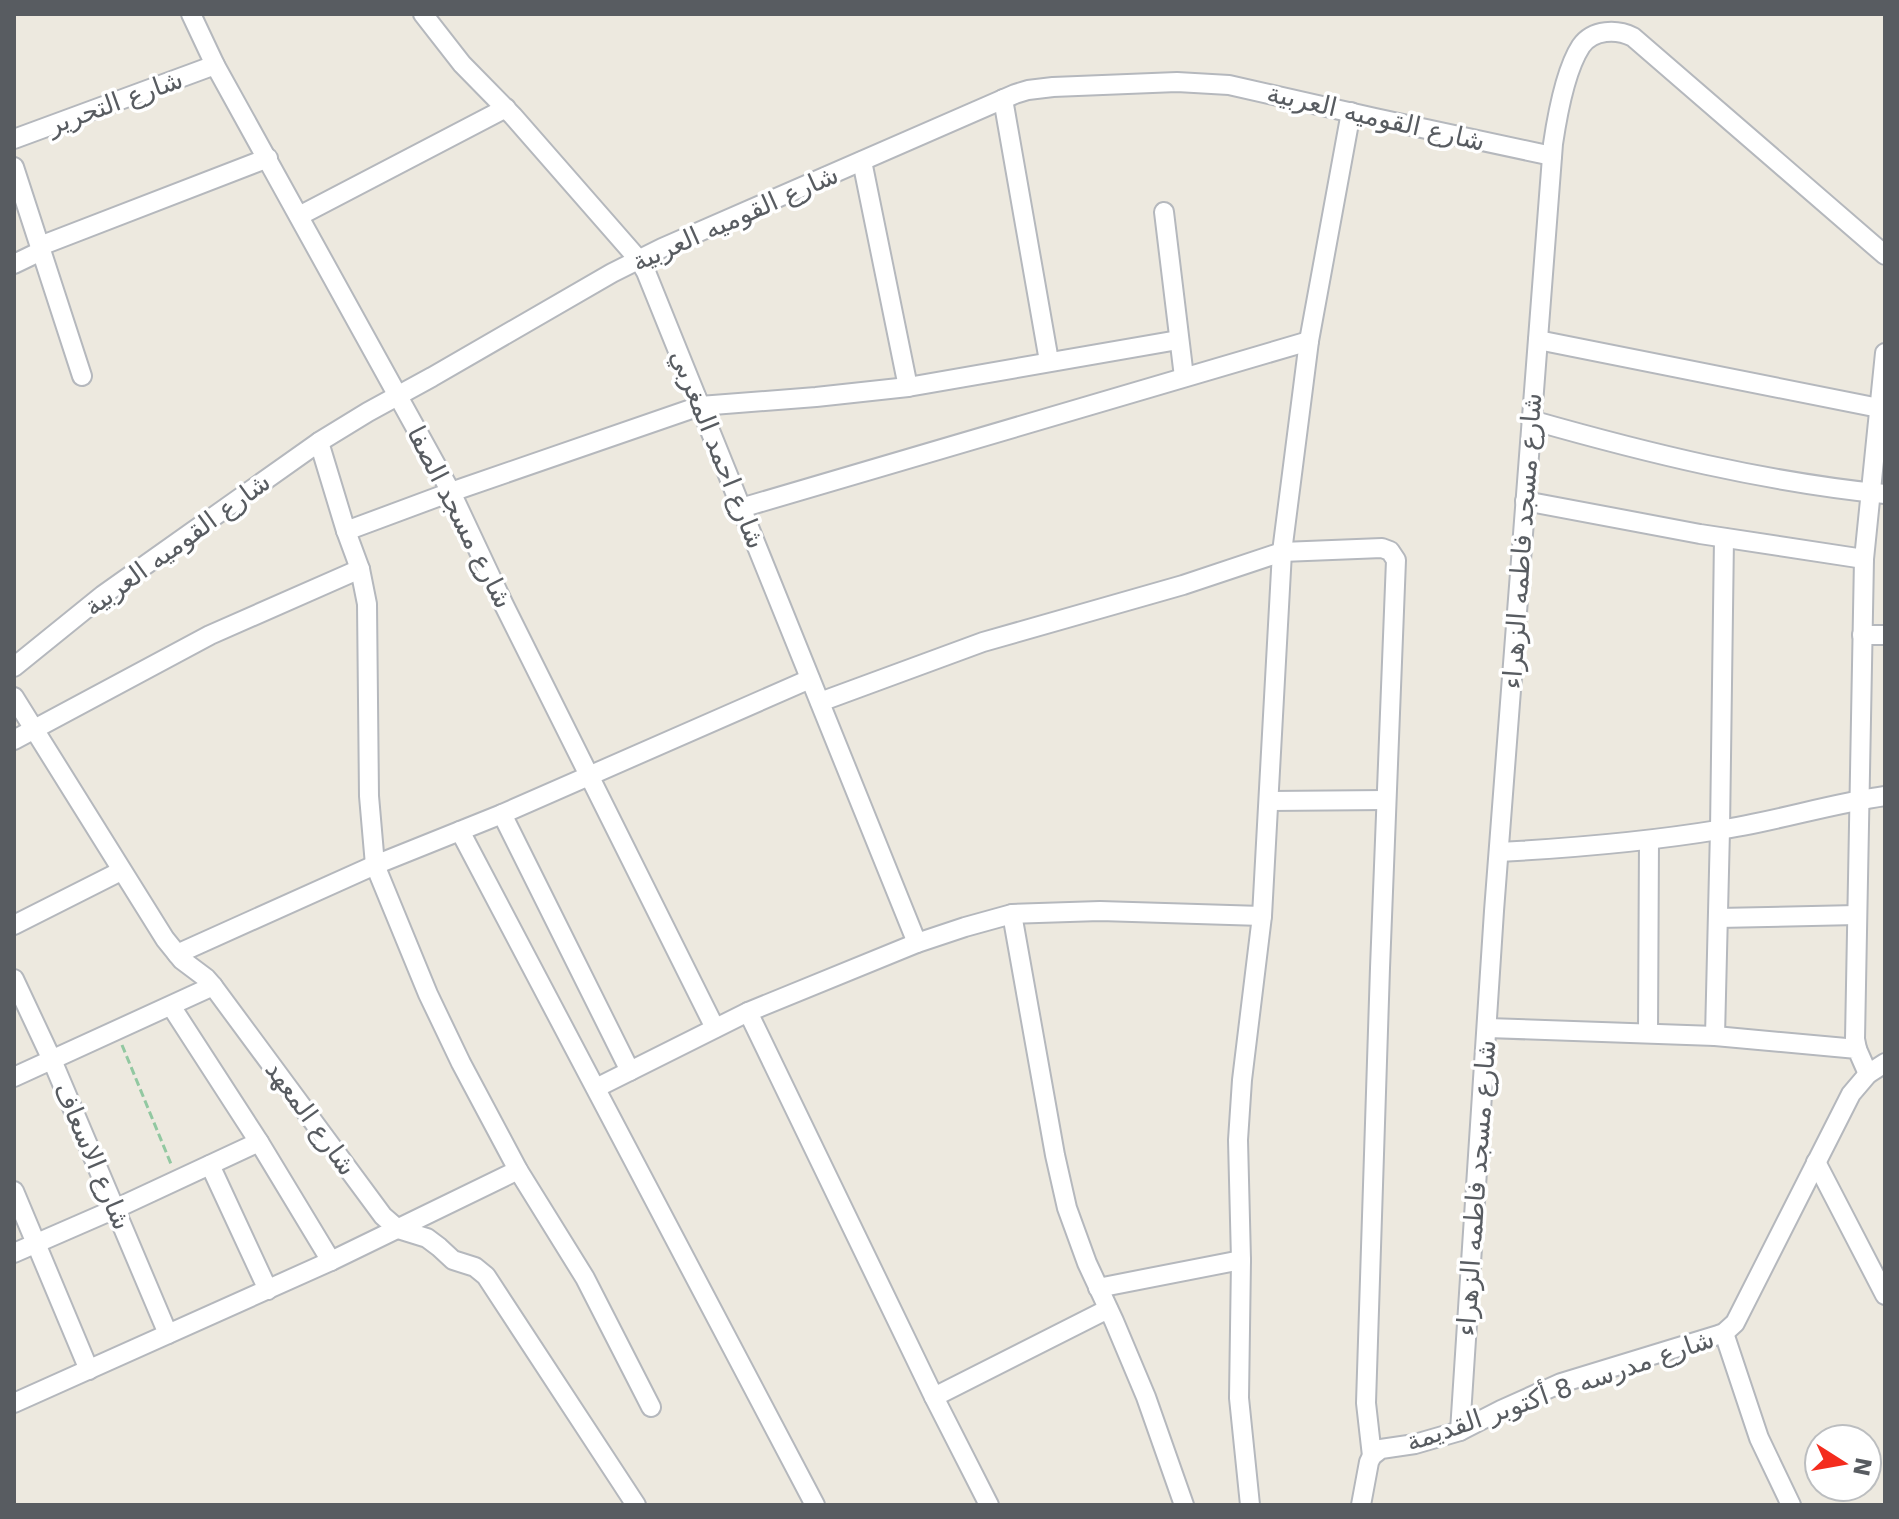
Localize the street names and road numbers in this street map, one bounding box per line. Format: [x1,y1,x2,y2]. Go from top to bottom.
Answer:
street label: شارع التحرير [41,64,187,142]
street label: شارع القوميه العربية [1264,77,1488,158]
street label: شارع القوميه العربية [627,159,843,278]
street label: شارع احمد المغربي [663,345,772,553]
street label: شارع مسجد فاطمه الزهراء [1497,392,1548,690]
street label: شارع مسجد الصفا [401,421,519,613]
street label: شارع القوميه العربية [78,466,277,622]
street label: شارع مسجد فاطمه الزهراء [1451,1039,1502,1337]
street label: شارع المعهد [259,1055,363,1182]
street label: شارع الاسعاف [48,1078,138,1234]
street label: شارع مدرسه 8 أكتوبر القديمة [1401,1320,1718,1458]

